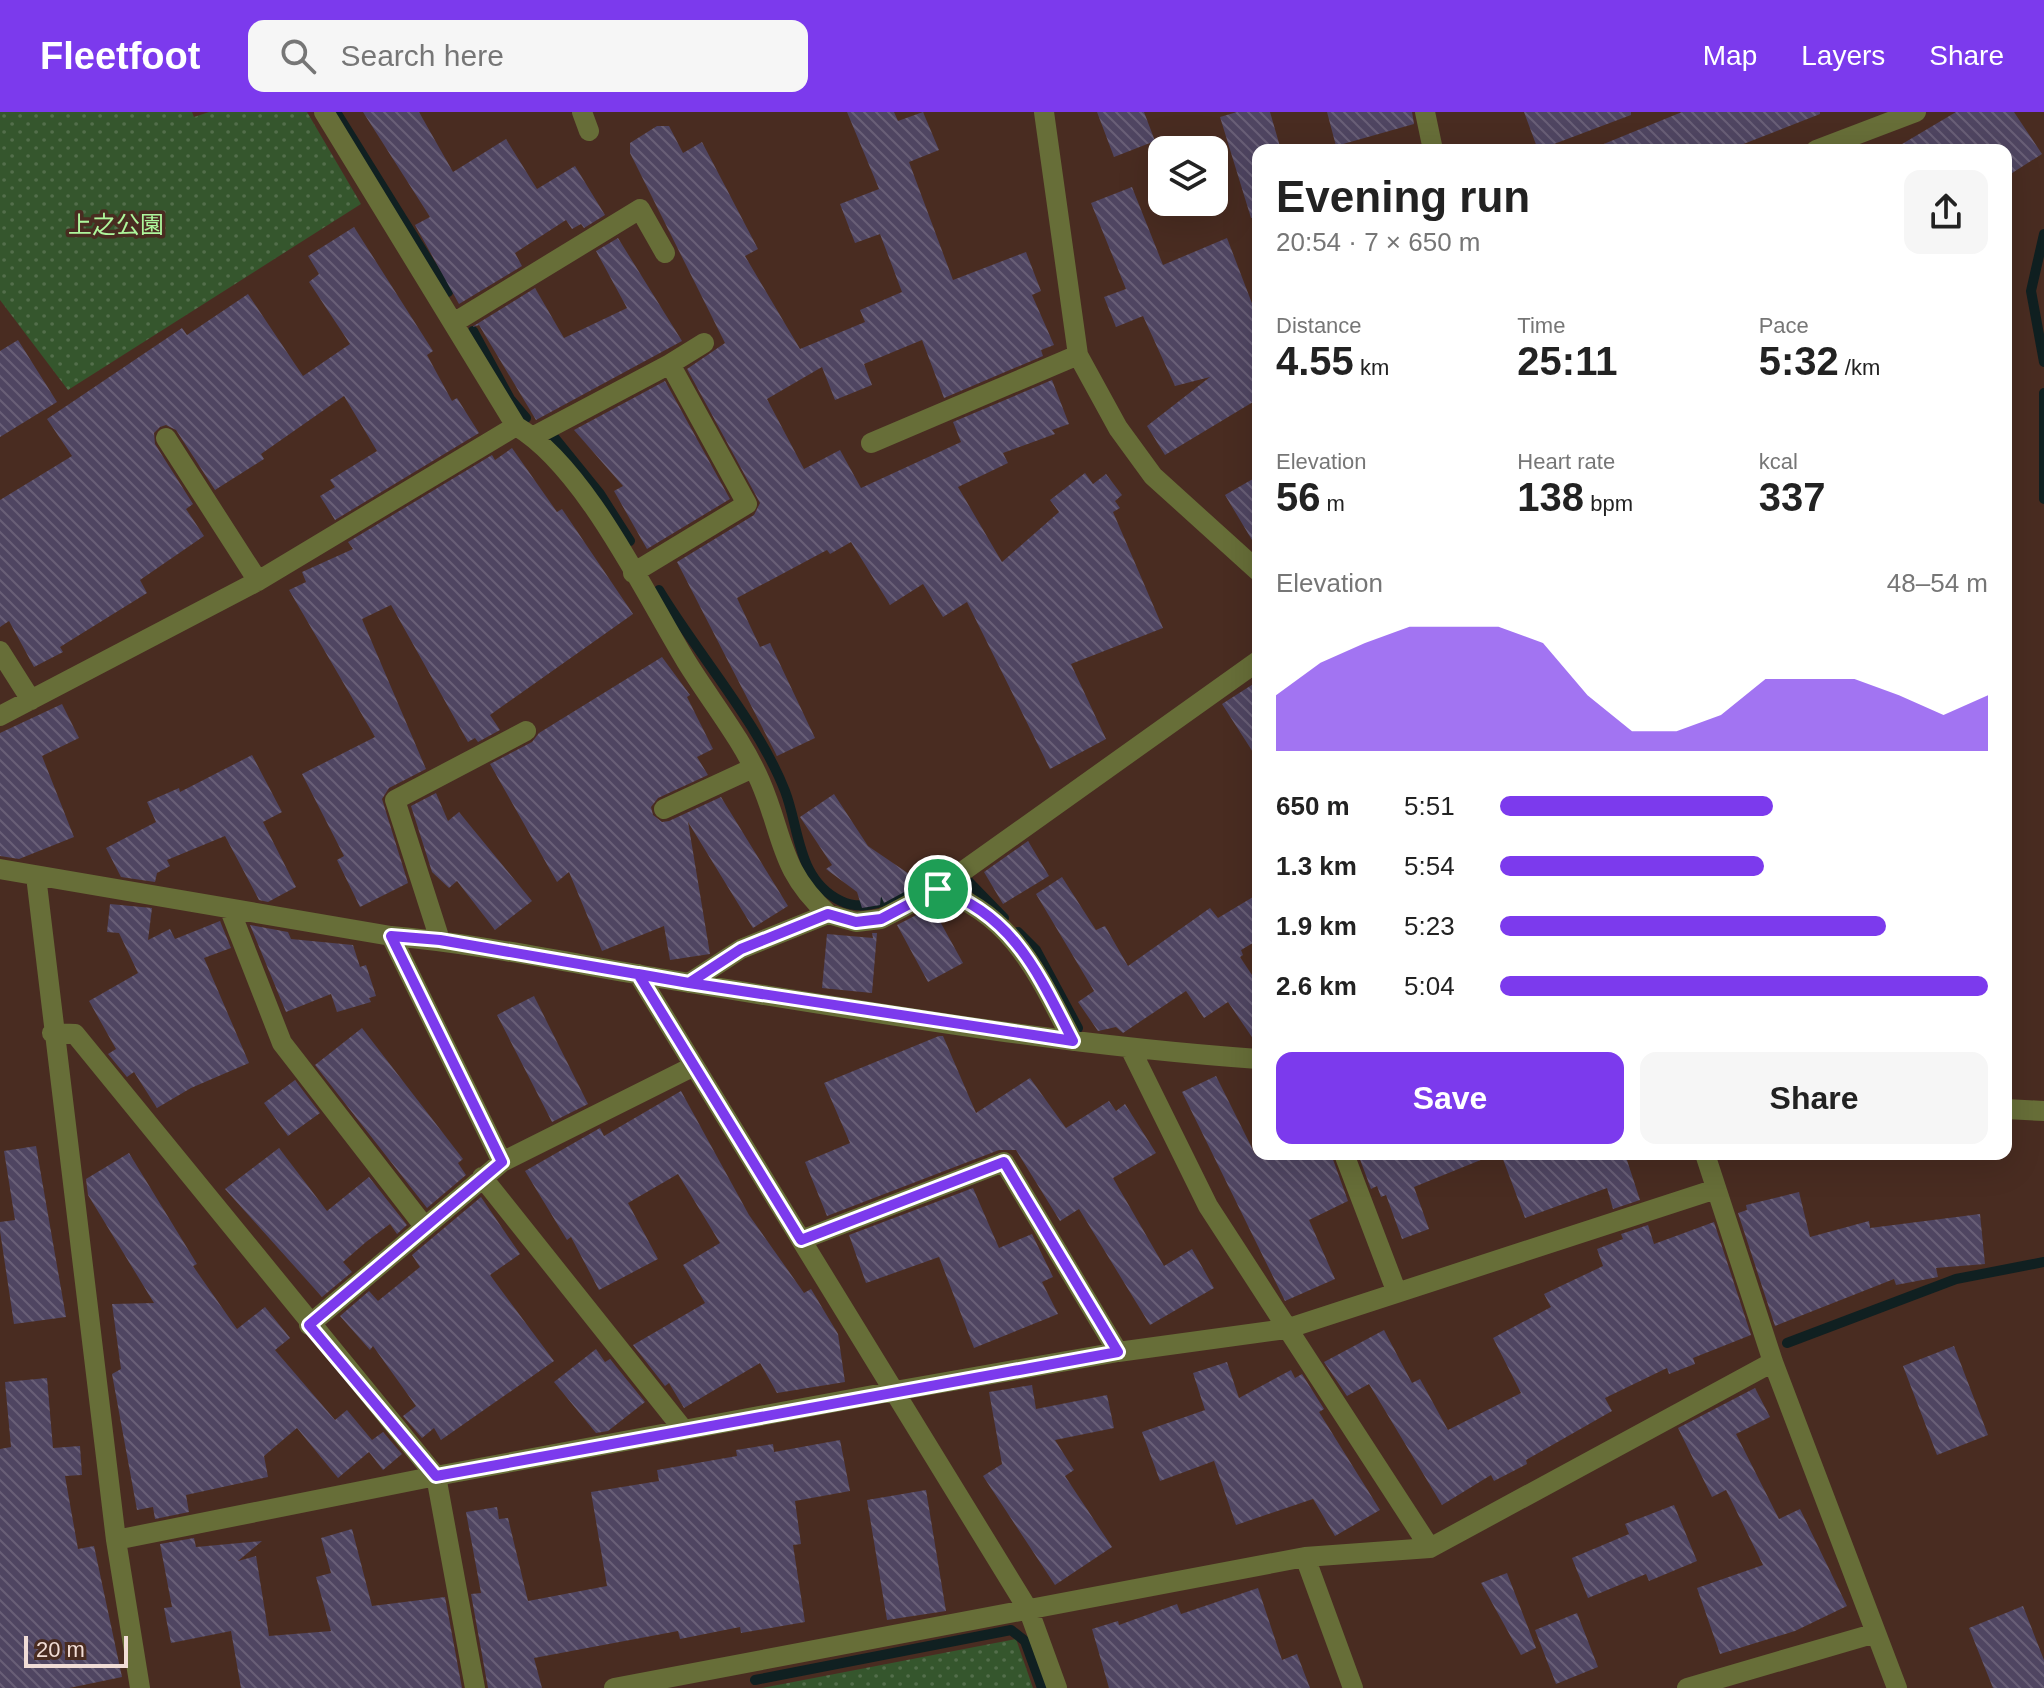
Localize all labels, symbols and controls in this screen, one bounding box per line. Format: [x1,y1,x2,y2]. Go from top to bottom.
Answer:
search box [248,20,808,92]
icon: search [276,34,320,78]
text: Fleetfoot [40,35,200,77]
text: Search here [340,39,504,72]
text: Map [1703,40,1757,71]
text: Layers [1801,40,1885,71]
text: Share [1929,40,2004,71]
map controls [1148,136,1228,216]
button: layers [1148,136,1228,216]
button: share [1904,170,1988,254]
text: Evening run [1276,172,1530,221]
park label: 上之公園 [68,211,164,238]
text: 20:54 · 7 × 650 m [1276,227,1481,257]
text: Distance [1276,313,1362,338]
text: Time [1517,313,1565,338]
text: Pace [1759,313,1809,338]
text: 4.55 [1276,339,1354,383]
text: 25:11 [1517,339,1617,383]
text: 5:32 [1759,339,1839,383]
text: km [1354,355,1389,380]
text: /km [1839,355,1880,380]
text: Elevation [1276,449,1367,474]
text: Heart rate [1517,449,1615,474]
text: kcal [1759,449,1798,474]
text: 56 [1276,475,1321,519]
text: 138 [1517,475,1584,519]
text: 337 [1759,475,1825,519]
text: m [1321,491,1345,516]
text: bpm [1584,491,1633,516]
text: Elevation [1276,568,1383,598]
text: 48–54 m [1887,568,1988,598]
text: 650 m [1276,791,1350,821]
text: 5:51 [1404,791,1455,821]
text: 1.3 km [1276,851,1357,881]
text: 5:54 [1404,851,1455,881]
pin [904,855,972,923]
icon: arrive [916,867,960,911]
text: 1.9 km [1276,911,1357,941]
text: 5:23 [1404,911,1455,941]
text: 2.6 km [1276,971,1357,1001]
text: 5:04 [1404,971,1455,1001]
button: Save [1276,1052,1624,1144]
button: Share [1640,1052,1988,1144]
scale bar [24,1632,128,1668]
text: 20 m [36,1637,85,1662]

